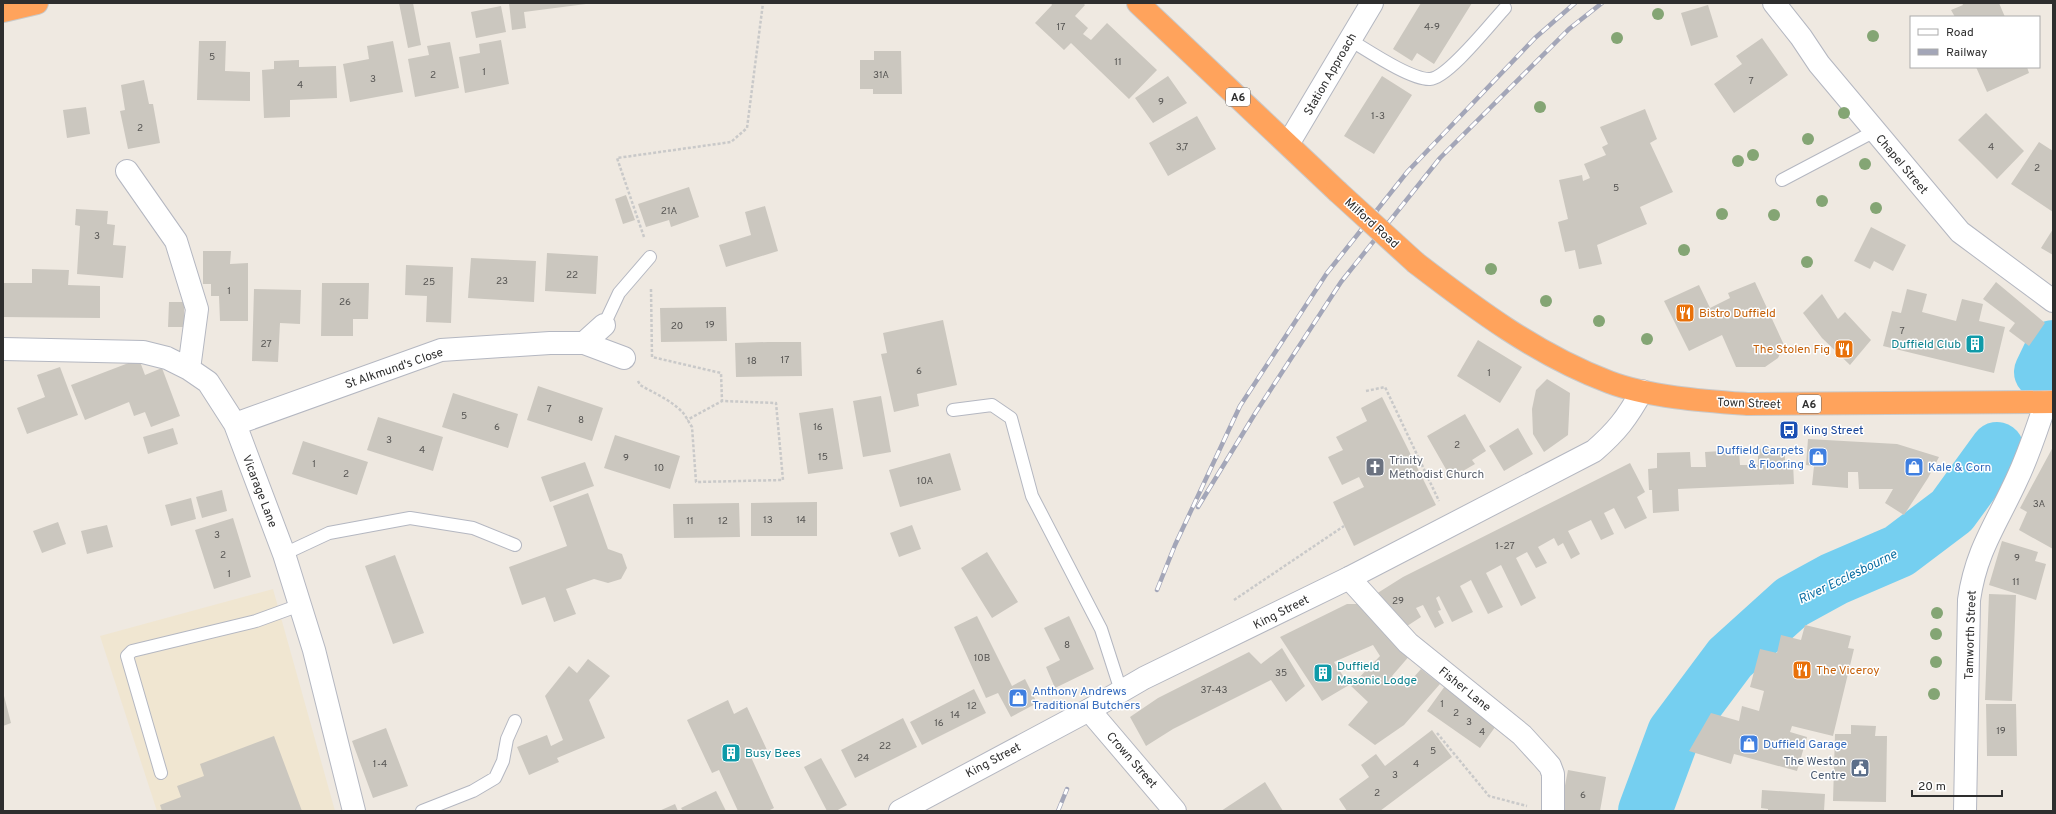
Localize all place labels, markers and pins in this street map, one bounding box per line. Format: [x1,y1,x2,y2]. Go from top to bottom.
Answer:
restaurant icon: Bistro Duffield [1674,302,1696,324]
place label: Bistro Duffield [1699,306,1776,322]
building icon: Duffield Club [1964,333,1986,355]
place label: Duffield Club [1891,337,1961,353]
restaurant icon: The Stolen Fig [1833,338,1855,360]
place label: The Stolen Fig [1753,342,1830,358]
bus stop icon: King Street [1778,419,1800,441]
place label: King Street [1803,423,1864,439]
place label: Duffield Carpets & Flooring [1717,443,1804,473]
shop icon: Duffield Carpets & Flooring [1807,446,1829,468]
place label: Trinity Methodist Church [1389,453,1484,483]
church icon: Trinity Methodist Church [1364,456,1386,478]
shop icon: Kale & Corn [1903,456,1925,478]
place label: Kale & Corn [1928,460,1991,476]
place label: Duffield Masonic Lodge [1337,659,1417,689]
restaurant icon: The Viceroy [1791,659,1813,681]
building icon: Duffield Masonic Lodge [1312,662,1334,684]
place label: The Viceroy [1816,663,1880,679]
place label: Anthony Andrews Traditional Butchers [1032,684,1140,714]
shop icon: Anthony Andrews Traditional Butchers [1007,687,1029,709]
shop icon: Duffield Garage [1738,733,1760,755]
place label: Duffield Garage [1763,737,1847,753]
building icon: Busy Bees [720,742,742,764]
place label: Busy Bees [745,746,801,762]
place label: The Weston Centre [1784,754,1846,784]
public building icon: The Weston Centre [1849,757,1871,779]

